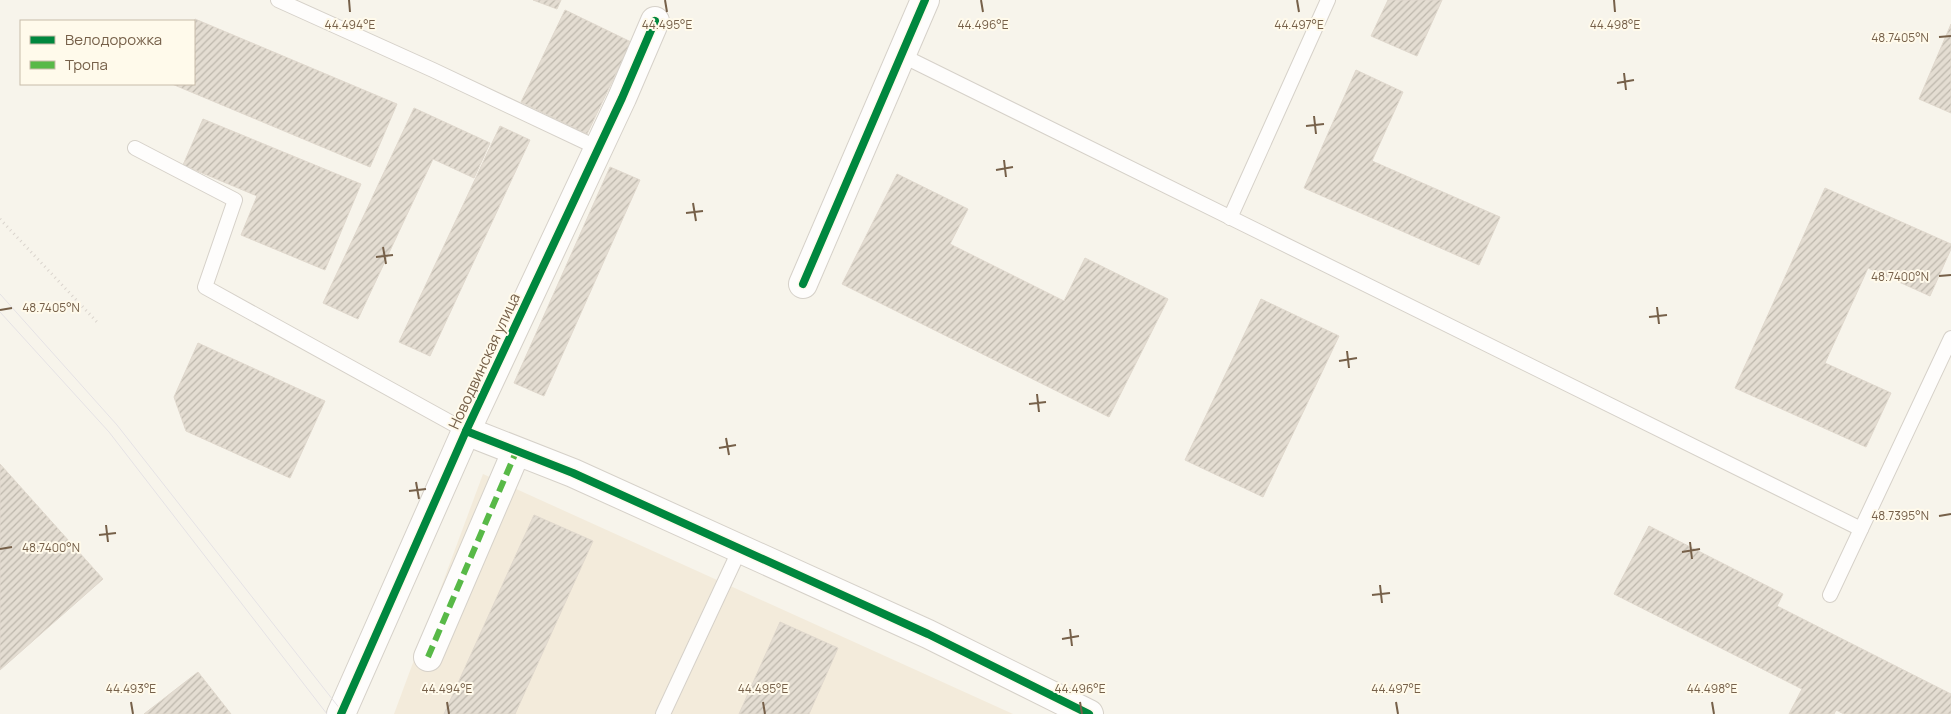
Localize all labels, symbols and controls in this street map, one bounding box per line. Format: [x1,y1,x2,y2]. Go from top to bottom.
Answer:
text: 44.494°E [325,16,376,33]
text: 44.495°E [642,16,692,33]
text: 44.496°E [957,16,1009,33]
text: 44.497°E [1274,16,1324,33]
text: 44.498°E [1590,16,1640,33]
legend [20,20,195,85]
text: Велодорожка [65,29,162,50]
text: 48.7405°N [1871,29,1929,46]
text: Тропа [65,54,108,75]
text: 48.7400°N [1871,268,1929,285]
street label: Новодвинская улица [443,289,525,433]
text: 48.7405°N [22,299,80,316]
text: 48.7395°N [1871,507,1929,524]
text: 48.7400°N [22,539,80,556]
text: 44.493°E [106,680,156,697]
text: 44.494°E [422,680,473,697]
text: 44.495°E [738,680,788,697]
text: 44.496°E [1054,680,1106,697]
text: 44.497°E [1371,680,1421,697]
text: 44.498°E [1687,680,1737,697]

